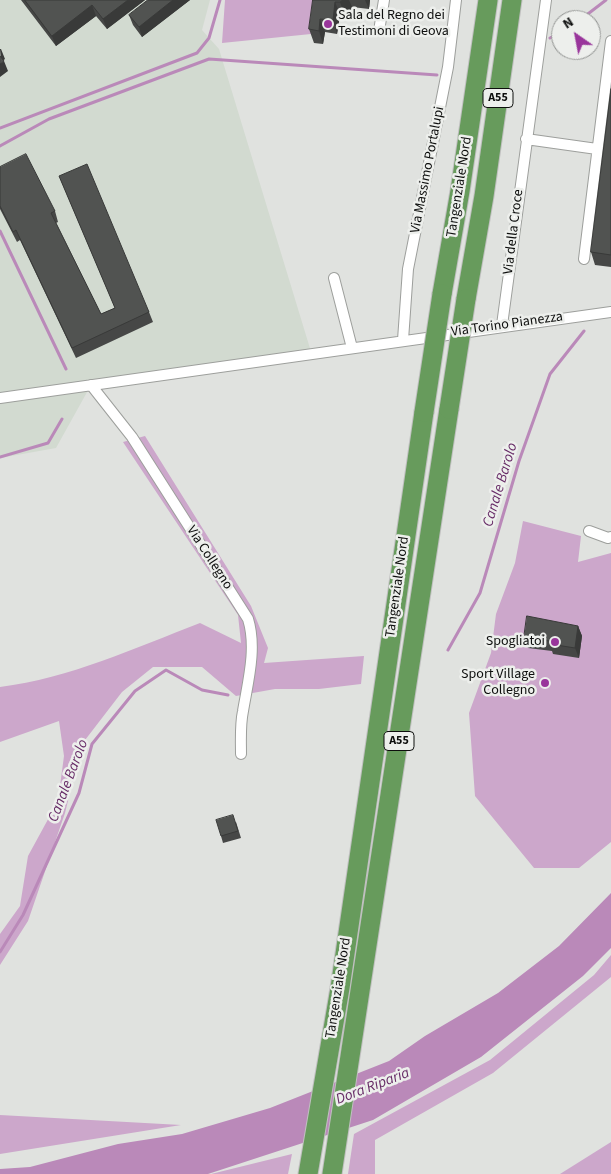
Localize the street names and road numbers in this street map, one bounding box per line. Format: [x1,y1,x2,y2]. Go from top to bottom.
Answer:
road number: A55 [483,89,513,108]
street label: Via Massimo Portalupi [407,105,449,235]
street label: Tangenziale Nord [444,136,476,238]
street label: Via della Croce [500,189,528,275]
street label: Via Torino Pianezza [450,309,564,341]
street label: Via Collegno [182,523,236,593]
street label: Tangenziale Nord [383,536,413,638]
road number: A55 [384,731,414,750]
street label: Tangenziale Nord [323,937,355,1039]

